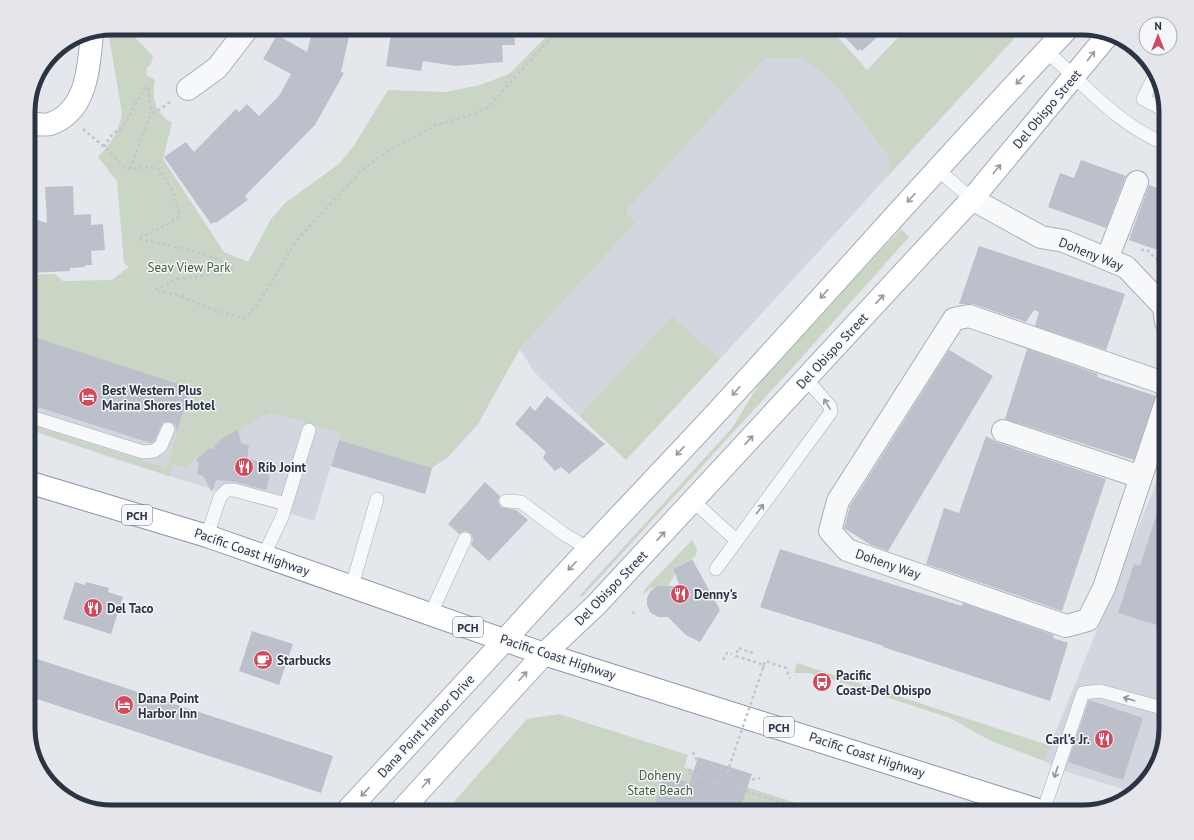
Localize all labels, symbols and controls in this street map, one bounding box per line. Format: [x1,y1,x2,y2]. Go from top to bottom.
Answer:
north arrow [1138,16,1178,56]
text: N [1154,19,1162,33]
one-way arrow [1087,51,1096,62]
street label: Del Obispo Street [1009,66,1085,152]
one-way arrow [1016,74,1025,84]
one-way arrow [992,164,1001,174]
one-way arrow [906,193,915,203]
street label: Doheny Way [1056,233,1126,275]
park label: Seav View Park [148,259,231,276]
one-way arrow [819,289,828,300]
one-way arrow [875,294,885,304]
street label: Del Obispo Street [792,309,872,393]
place label: Best Western Plus Marina Shores Hotel [102,382,215,414]
hotel icon: Best Western Plus Marina Shores Hotel [77,386,99,408]
one-way arrow [732,386,741,396]
one-way arrow [823,398,831,409]
one-way arrow [745,435,754,445]
one-way arrow [676,446,685,456]
restaurant icon: Rib Joint [233,456,255,478]
place label: Rib Joint [258,459,306,476]
one-way arrow [755,503,764,514]
road number: PCH [122,505,152,525]
street label: Pacific Coast Highway [192,524,312,580]
one-way arrow [656,531,665,541]
street label: Doheny Way [853,545,923,583]
street label: Del Obispo Street [571,546,652,629]
one-way arrow [567,561,577,571]
restaurant icon: Denny's [669,583,691,605]
place label: Denny's [694,586,738,603]
restaurant icon: Del Taco [82,597,104,619]
place label: Del Taco [107,600,154,617]
road number: PCH [453,617,483,637]
street label: Pacific Coast Highway [498,630,618,684]
cafe icon: Starbucks [252,649,274,671]
place label: Starbucks [277,652,331,669]
place label: Pacific Coast-Del Obispo [836,667,931,699]
street label: Dana Point Harbor Drive [374,671,478,781]
one-way arrow [518,671,528,681]
bus stop icon: Pacific Coast-Del Obispo [811,671,833,693]
place label: Dana Point Harbor Inn [138,690,199,722]
hotel icon: Dana Point Harbor Inn [113,694,135,716]
one-way arrow [1122,695,1135,702]
road number: PCH [764,717,794,737]
street label: Pacific Coast Highway [807,728,927,782]
restaurant icon: Carl's Jr. [1093,728,1115,750]
place label: Carl's Jr. [1046,731,1090,748]
one-way arrow [1052,765,1060,777]
park label: Doheny State Beach [627,767,693,799]
one-way arrow [421,778,431,788]
one-way arrow [360,787,370,797]

